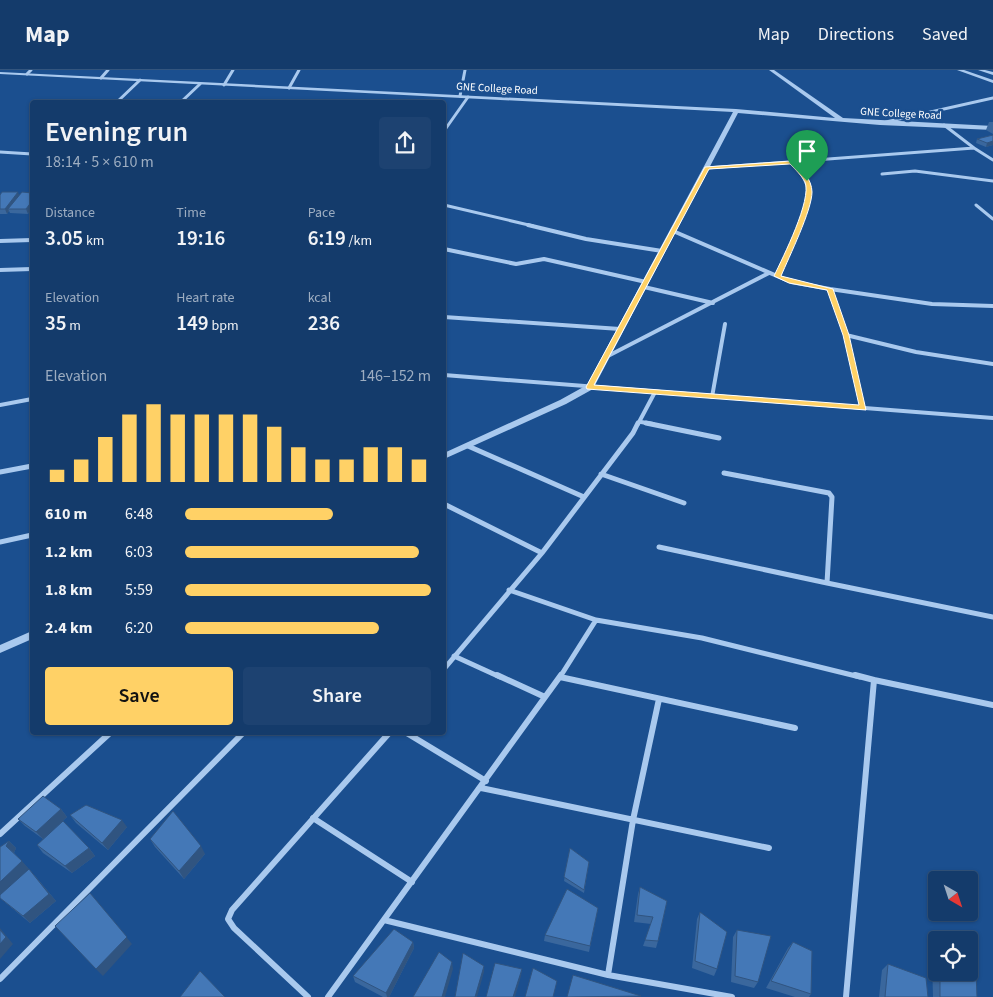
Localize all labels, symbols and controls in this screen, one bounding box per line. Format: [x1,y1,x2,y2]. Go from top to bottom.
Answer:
text: Map [25,17,70,52]
text: Map [758,22,790,47]
text: Directions [818,22,894,47]
text: Saved [922,22,968,47]
street label: GNE College Road [456,79,538,98]
street label: GNE College Road [860,104,942,123]
text: Evening run [45,112,188,152]
button: share [379,117,431,169]
pin [786,130,828,181]
icon: arrive [793,137,821,165]
text: 18:14 · 5 × 610 m [45,151,154,173]
text: Distance [45,203,95,223]
text: Time [176,203,206,223]
text: Pace [308,203,335,223]
text: 3.05 [45,223,83,253]
text: 19:16 [176,223,225,253]
text: 6:19 [308,223,346,253]
text: km [83,231,104,251]
text: /km [346,231,372,251]
text: Elevation [45,288,100,308]
text: Heart rate [176,288,235,308]
text: kcal [308,288,331,308]
text: 35 [45,308,67,338]
text: 149 [176,308,209,338]
text: 236 [308,308,340,338]
text: m [67,316,81,336]
text: bpm [209,316,239,336]
text: Elevation [45,365,107,387]
text: 146–152 m [359,365,431,387]
text: 610 m [45,503,87,525]
text: 6:48 [125,503,153,525]
text: 1.2 km [45,541,92,563]
text: 6:03 [125,541,153,563]
text: 1.8 km [45,579,92,601]
text: 5:59 [125,579,153,601]
text: 2.4 km [45,617,92,639]
text: 6:20 [125,617,153,639]
button: Save [45,667,233,725]
button: Share [243,667,431,725]
north arrow [928,871,978,921]
map controls [928,871,978,981]
button: locate [928,931,978,981]

